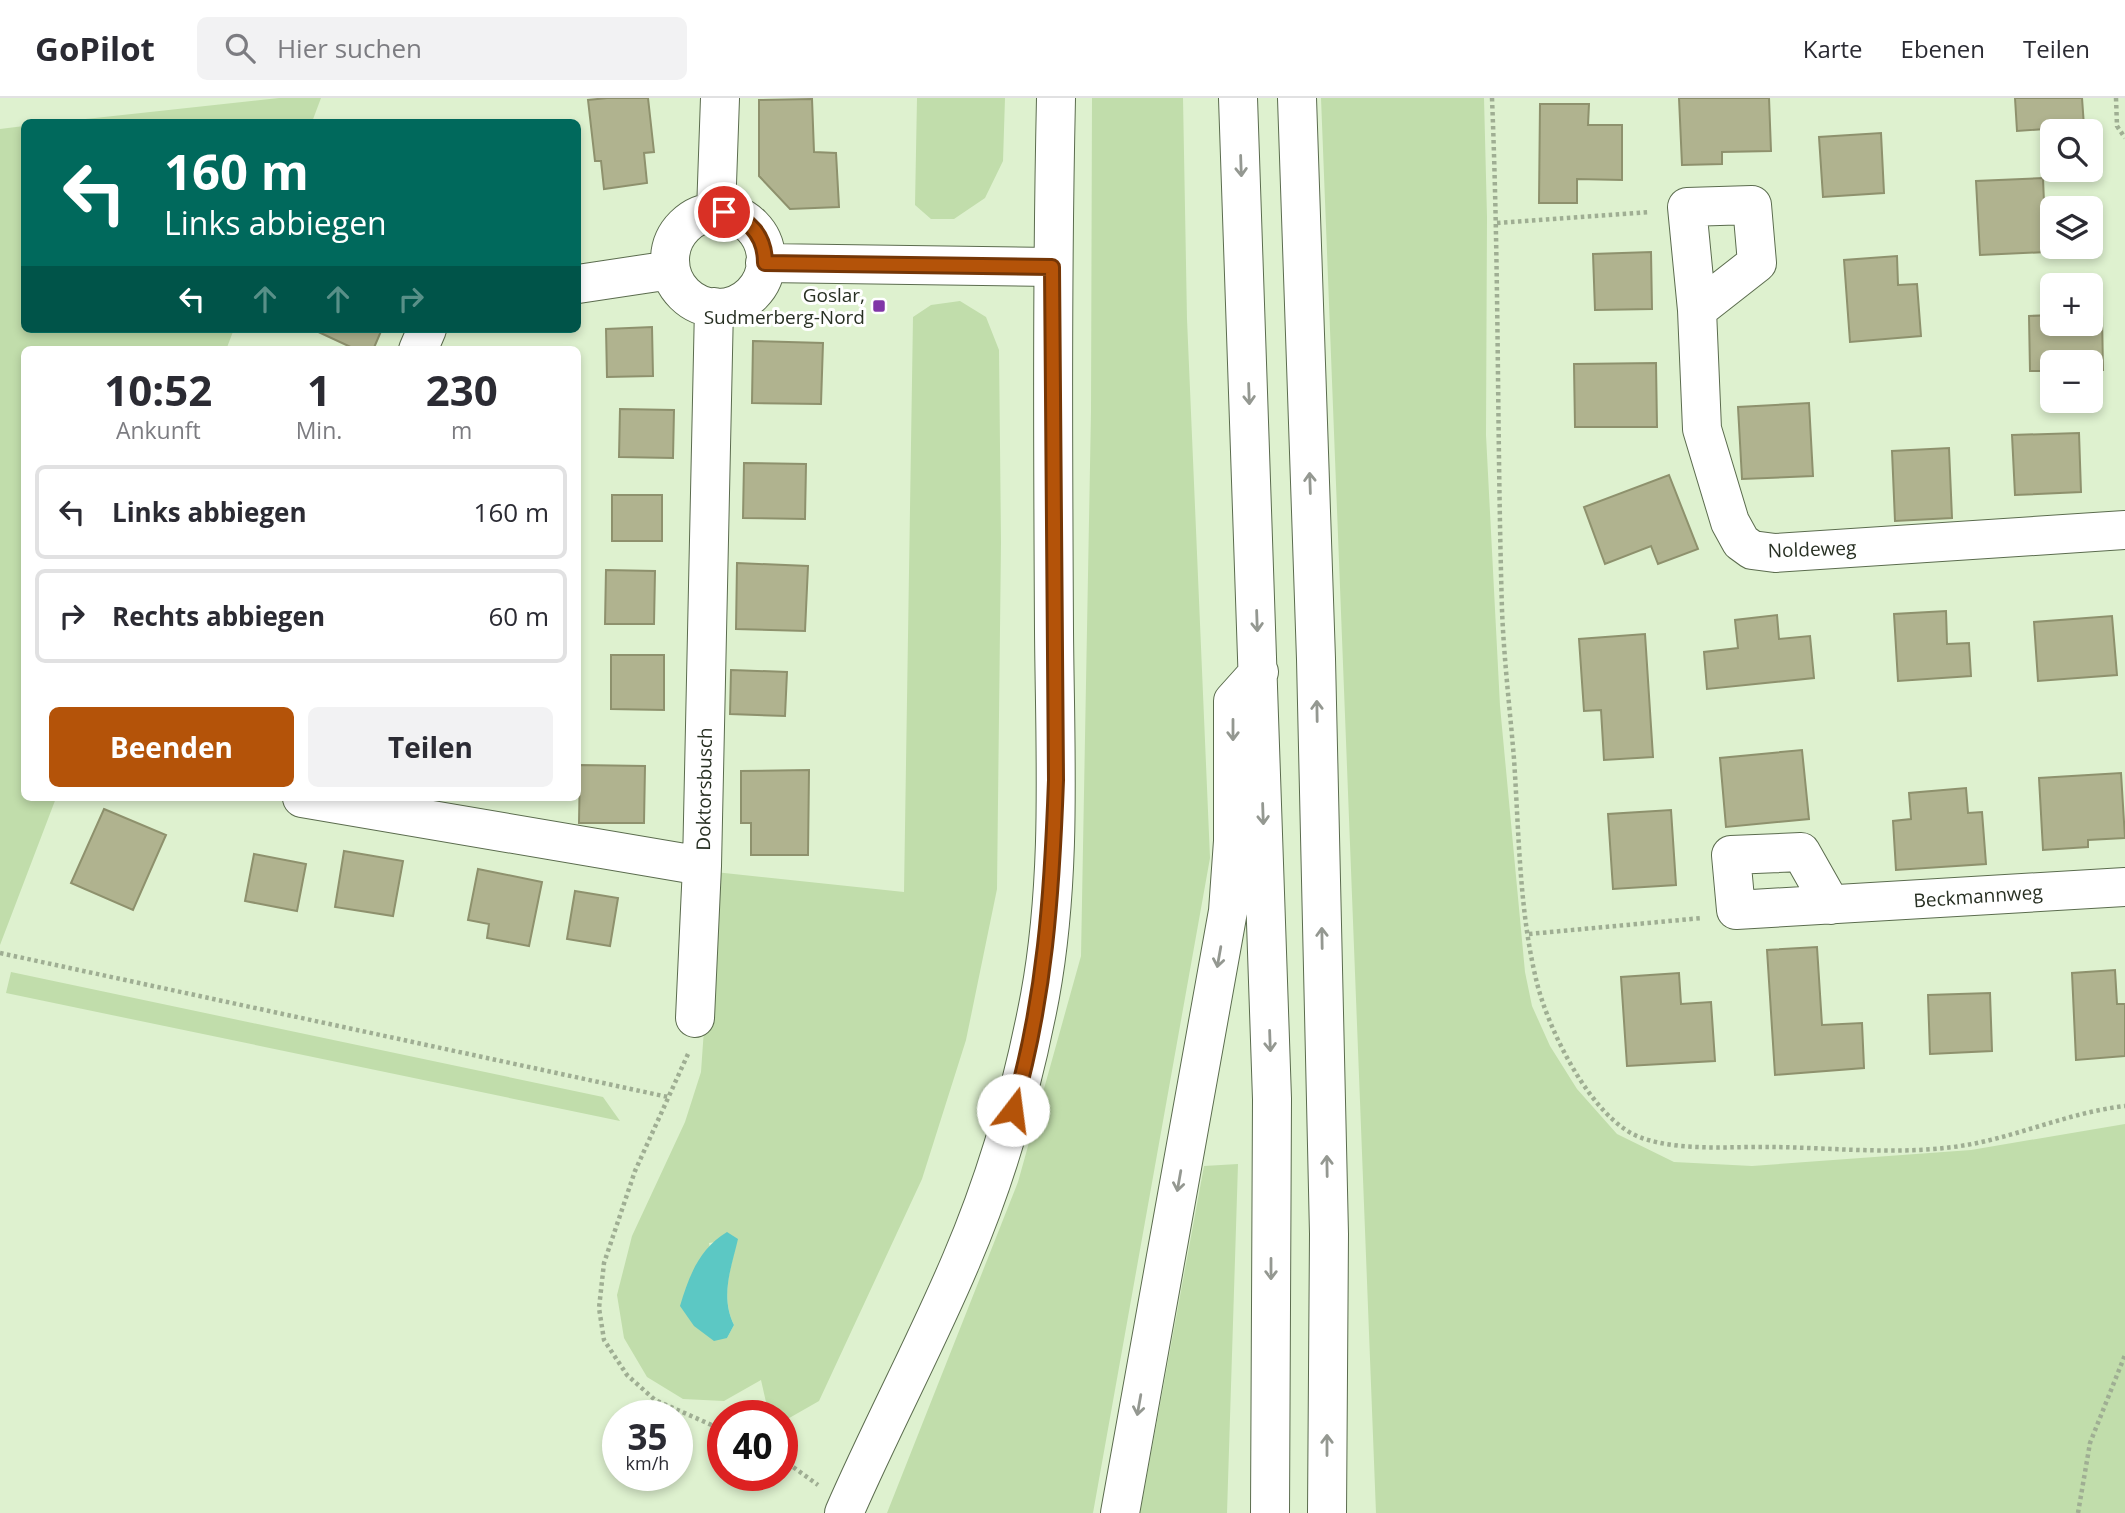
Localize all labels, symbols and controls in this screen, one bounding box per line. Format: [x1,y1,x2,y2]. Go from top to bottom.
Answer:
search box [197,17,687,80]
text: GoPilot [35,26,155,71]
icon: search [221,29,259,67]
text: Hier suchen [277,30,422,66]
text: Karte [1803,32,1863,65]
text: Ebenen [1901,32,1985,65]
text: Teilen [2023,32,2090,65]
map controls [2040,119,2103,413]
button: search [2040,119,2103,182]
text: 160 m [164,138,309,204]
icon: left [49,147,140,238]
one-way arrow [1234,154,1247,177]
pin [694,182,754,242]
icon: arrive [705,193,743,231]
button: layers [2040,196,2103,259]
text: Links abbiegen [164,201,387,244]
button: + [2040,273,2103,336]
icon: left [173,280,211,318]
icon: ahead [246,280,284,318]
icon: ahead [319,280,357,318]
icon: right [392,280,430,318]
place label: Goslar, Sudmerberg-Nord [704,282,865,330]
marker: Goslar, Sudmerberg-Nord [871,298,887,314]
button: − [2040,350,2103,413]
text: 10:52 [104,361,212,418]
text: 1 [307,361,331,418]
text: 230 [426,361,498,418]
one-way arrow [1242,382,1256,405]
text: Ankunft [116,414,201,446]
text: Min. [296,414,342,446]
text: m [451,414,472,446]
one-way arrow [1303,472,1316,495]
icon: left [53,493,91,531]
text: Links abbiegen [112,494,307,530]
text: 160 m [474,494,549,530]
street label: Noldeweg [1767,534,1857,564]
icon: right [53,597,91,635]
text: Rechts abbiegen [112,598,325,634]
text: 60 m [488,598,549,634]
one-way arrow [1251,609,1264,632]
one-way arrow [1310,699,1324,722]
button: Beenden [49,707,294,787]
button: Teilen [308,707,553,787]
one-way arrow [1226,718,1240,741]
street label: Doktorsbusch [690,727,718,851]
one-way arrow [1257,802,1270,825]
street label: Beckmannweg [1913,879,2043,913]
one-way arrow [1316,927,1329,950]
one-way arrow [1212,945,1226,968]
one-way arrow [1263,1029,1277,1052]
position arrow [976,1073,1050,1147]
one-way arrow [1321,1154,1334,1177]
one-way arrow [1172,1169,1186,1192]
one-way arrow [1264,1257,1278,1280]
one-way arrow [1132,1393,1145,1415]
speed limit sign: 40 [707,1400,798,1491]
text: 35 [627,1413,668,1460]
one-way arrow [1320,1434,1334,1457]
text: km/h [626,1451,669,1475]

